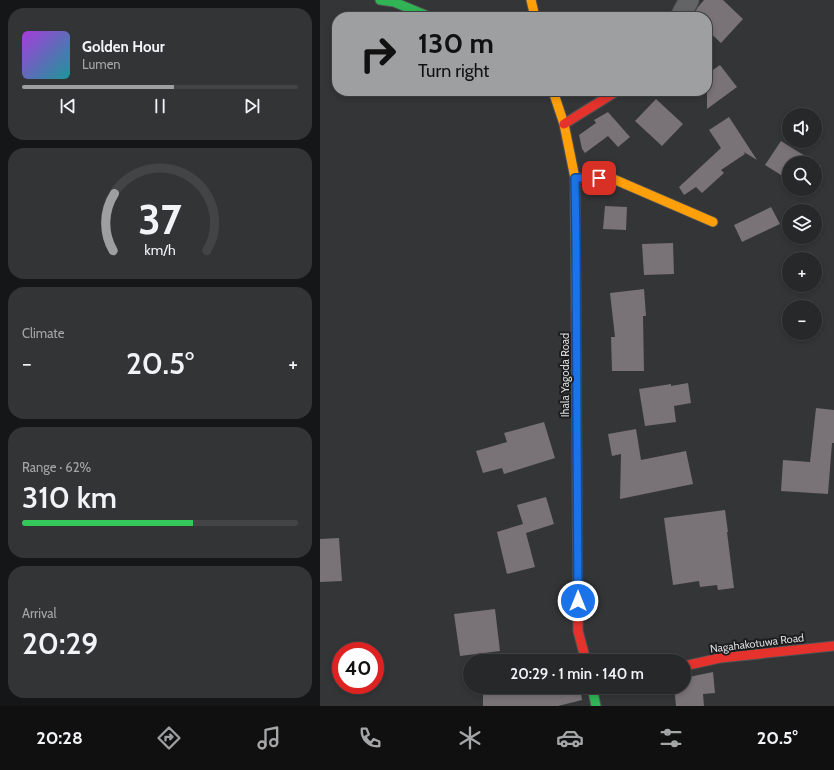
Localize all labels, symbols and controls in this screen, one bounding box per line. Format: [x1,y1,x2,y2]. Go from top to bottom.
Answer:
text: 130 m [418,26,494,60]
icon: right [352,28,404,80]
text: Golden Hour [82,38,165,56]
text: Lumen [82,56,121,72]
text: Turn right [418,60,489,82]
icon: previous [57,95,79,117]
icon: pause [149,95,171,117]
icon: next [241,95,263,117]
map controls [782,108,822,340]
button: sound [782,108,822,148]
button: search [782,156,822,196]
pin [582,161,616,195]
icon: arrive [588,167,610,189]
text: 37 [138,194,182,244]
button: layers [782,204,822,244]
text: km/h [144,241,176,259]
button: + [782,252,822,292]
button: − [782,300,822,340]
text: Climate [22,325,64,341]
street label: Ihala Yagoda Road [558,333,572,417]
text: 20.5° [126,345,194,382]
text: − [22,350,32,377]
text: + [288,350,298,377]
text: Range · 62% [22,459,91,475]
text: 310 km [22,479,117,516]
position arrow [557,580,599,622]
text: Arrival [22,605,57,621]
text: 20:29 [22,625,98,662]
street label: Nagahakotuwa Road [709,630,805,656]
speed limit sign: 40 [332,642,384,694]
text: 20:29 · 1 min · 140 m [510,665,644,683]
icon: directions [155,724,183,752]
icon: music [255,724,283,752]
icon: phone [356,724,384,752]
icon: climate [456,724,484,752]
icon: car [556,724,584,752]
icon: filters [657,724,685,752]
text: 20:28 [36,727,83,749]
text: 20.5° [757,727,798,749]

